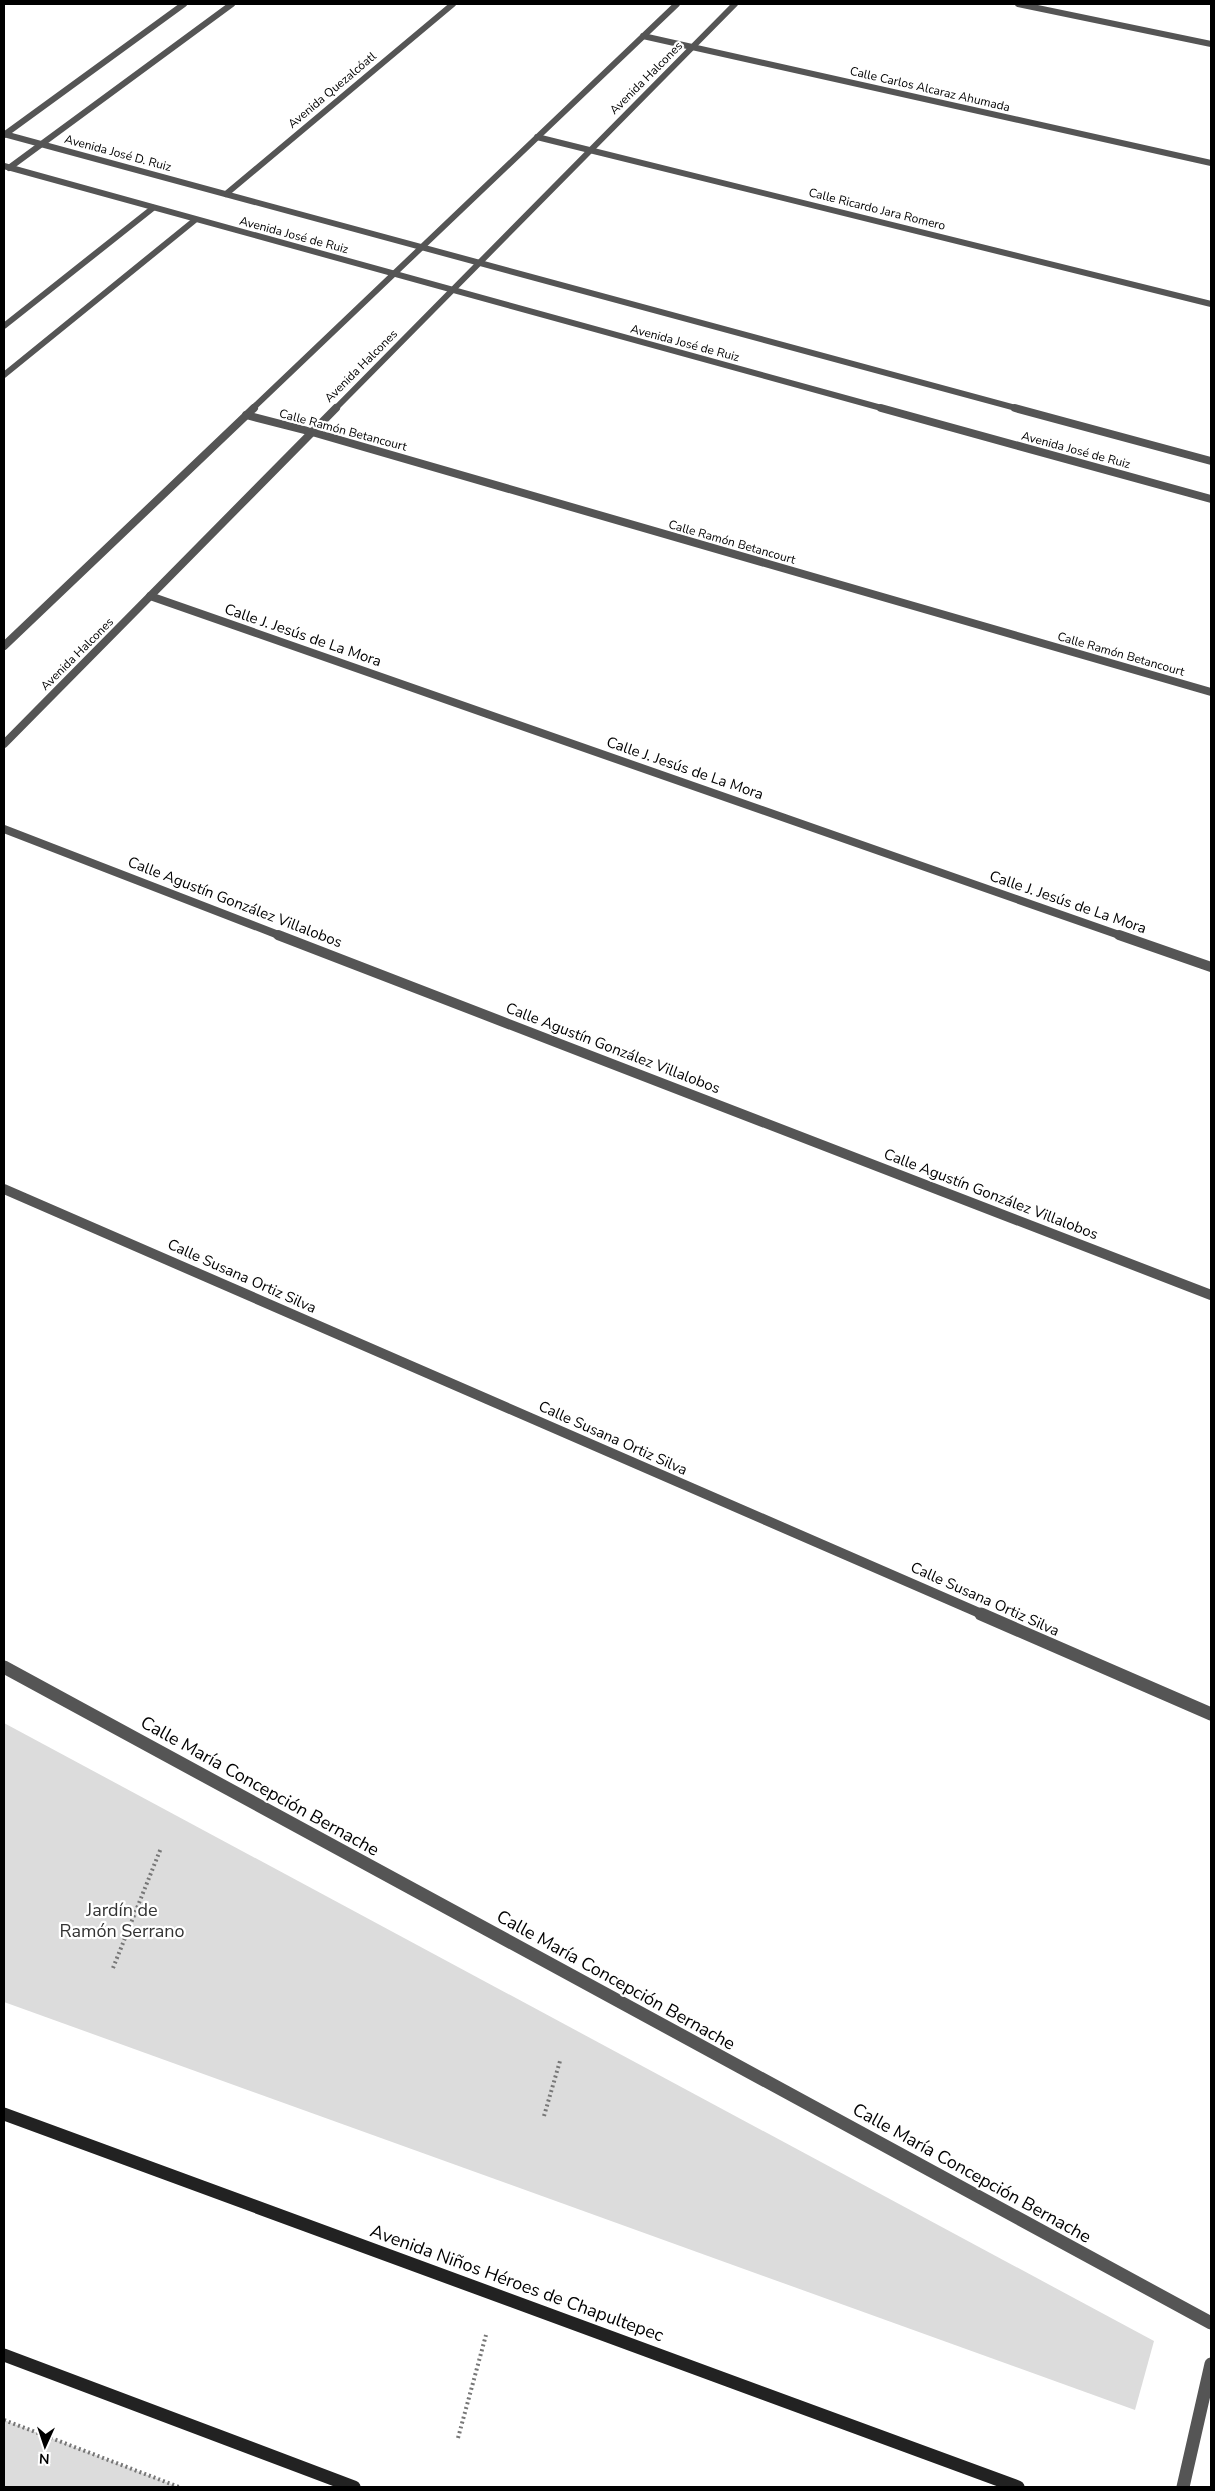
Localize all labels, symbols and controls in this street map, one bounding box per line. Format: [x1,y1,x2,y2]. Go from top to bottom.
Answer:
street label: Avenida Halcones [606,38,686,118]
street label: Avenida Quezalcóatl [284,48,380,132]
street label: Calle Carlos Alcaraz Ahumada [848,63,1012,115]
street label: Avenida José D. Ruiz [63,131,174,175]
street label: Calle Ricardo Jara Romero [807,184,947,234]
street label: Avenida José de Ruiz [238,213,351,257]
street label: Avenida José de Ruiz [629,321,742,365]
street label: Avenida Halcones [321,326,401,406]
street label: Calle Ramón Betancourt [277,405,409,455]
street label: Avenida José de Ruiz [1020,428,1133,472]
street label: Calle Ramón Betancourt [667,516,798,568]
street label: Calle J. Jesús de La Mora [222,599,384,671]
street label: Avenida Halcones [37,614,117,694]
street label: Calle Ramón Betancourt [1056,628,1187,680]
street label: Calle J. Jesús de La Mora [604,732,766,804]
street label: Calle Agustín González Villalobos [125,852,345,952]
street label: Calle J. Jesús de La Mora [987,866,1149,938]
street label: Calle Agustín González Villalobos [503,998,723,1098]
street label: Calle Agustín González Villalobos [881,1144,1101,1244]
street label: Calle Susana Ortiz Silva [164,1234,320,1318]
street label: Calle Susana Ortiz Silva [535,1396,691,1480]
street label: Calle Susana Ortiz Silva [907,1557,1063,1641]
street label: Calle María Concepción Bernache [136,1710,384,1862]
park label: Jardín de Ramón Serrano [59,1898,185,1943]
street label: Calle María Concepción Bernache [492,1904,740,2056]
street label: Calle María Concepción Bernache [848,2097,1096,2249]
street label: Avenida Niños Héroes de Chapultepec [367,2219,667,2347]
north arrow [20,2421,70,2471]
text: N [39,2449,50,2468]

